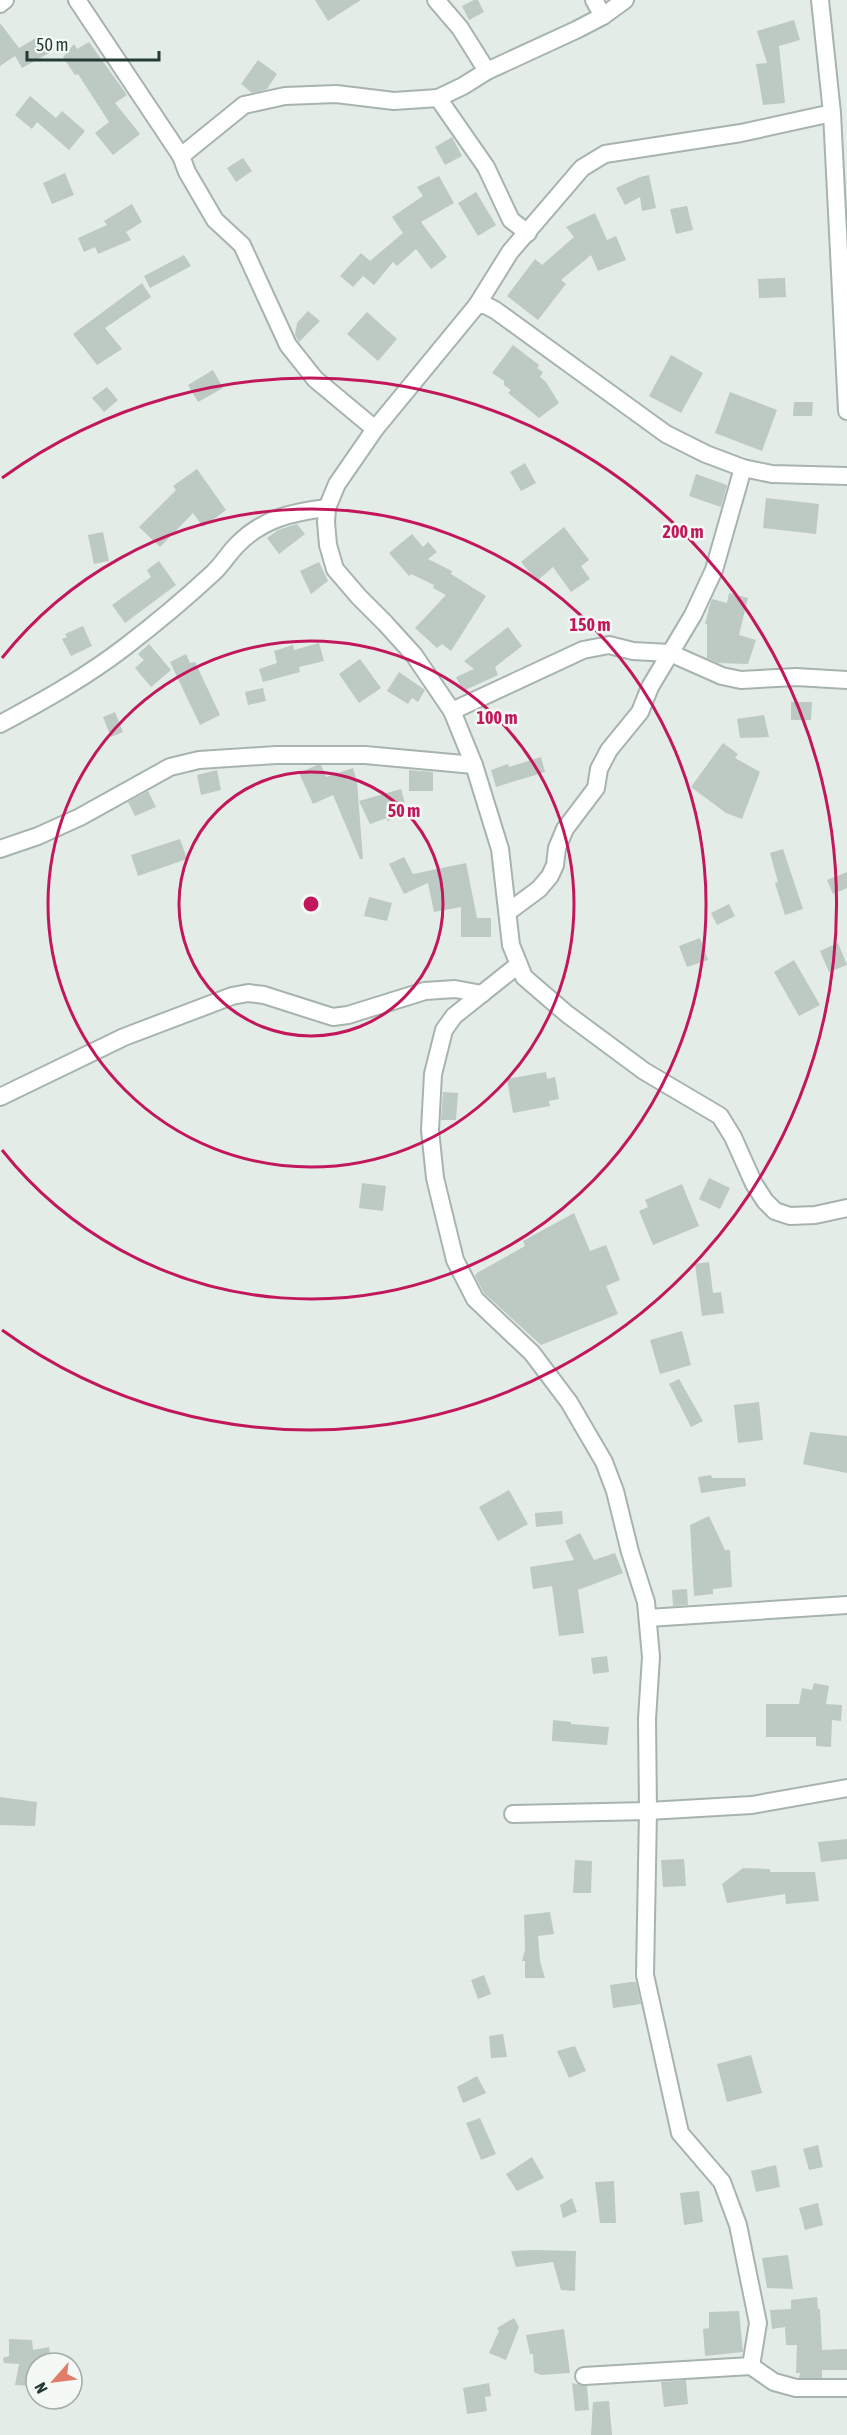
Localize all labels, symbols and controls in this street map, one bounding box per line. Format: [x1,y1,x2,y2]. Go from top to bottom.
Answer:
scale bar [27,24,159,62]
text: 50 m [36,34,68,55]
text: 200 m [663,521,703,542]
text: 150 m [570,614,610,635]
text: 100 m [477,707,517,728]
text: 50 m [388,800,420,821]
centre of rings [301,894,321,914]
north arrow [24,2351,84,2411]
text: N [31,2380,51,2396]

